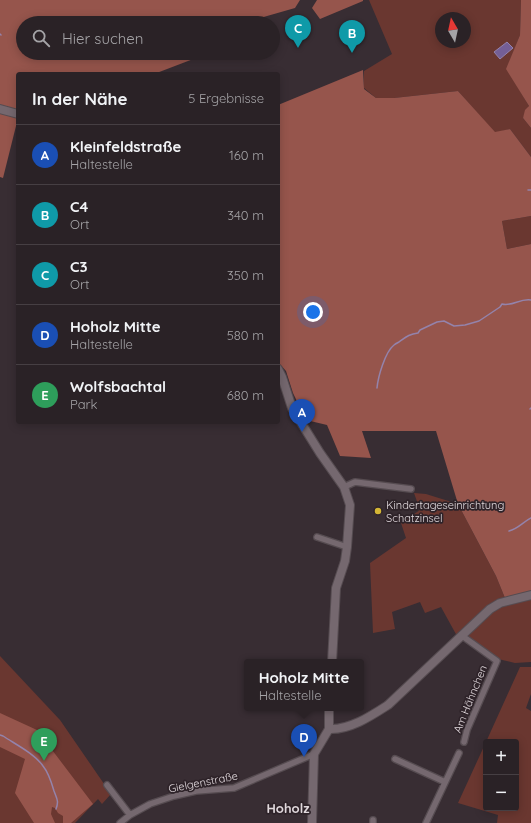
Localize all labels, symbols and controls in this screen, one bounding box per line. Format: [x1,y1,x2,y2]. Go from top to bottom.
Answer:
north arrow [435,12,471,48]
pin: C [285,15,311,48]
search box [16,16,280,60]
pin: B [339,20,365,53]
icon: search [30,27,52,49]
text: Hier suchen [62,29,143,48]
text: In der Nähe [32,88,128,109]
text: 5 Ergebnisse [188,90,264,106]
text: Kleinfeldstraße [70,137,181,156]
text: A [41,147,49,163]
text: 160 m [229,147,264,163]
text: Haltestelle [70,156,133,172]
text: C4 [70,197,88,216]
text: B [41,207,49,223]
text: 340 m [227,207,264,223]
text: Ort [70,216,89,232]
text: C3 [70,257,87,276]
text: C [41,267,49,283]
text: 350 m [227,267,264,283]
text: Ort [70,276,89,292]
your location [303,302,323,322]
text: Hoholz Mitte [70,317,161,336]
text: D [40,327,50,343]
text: 580 m [227,327,264,343]
text: Haltestelle [70,336,133,352]
text: Wolfsbachtal [70,377,166,396]
text: E [41,387,49,403]
text: 680 m [227,387,264,403]
text: Park [70,396,98,412]
pin: A [289,399,315,432]
place label: Kindertageseinrichtung Schatzinsel [386,498,504,525]
marker: Kindertageseinrichtung Schatzinsel [373,506,383,516]
popup [244,659,364,711]
street label: Am Hähnchen [450,663,490,735]
text: Hoholz Mitte [259,668,349,687]
text: Haltestelle [259,687,322,703]
pin: D [291,724,317,757]
pin: E [31,728,57,761]
map controls [483,739,519,811]
button: + [483,739,519,775]
street label: Gielgenstraße [167,768,239,796]
button: − [483,775,519,811]
district label: Hoholz [267,800,310,816]

